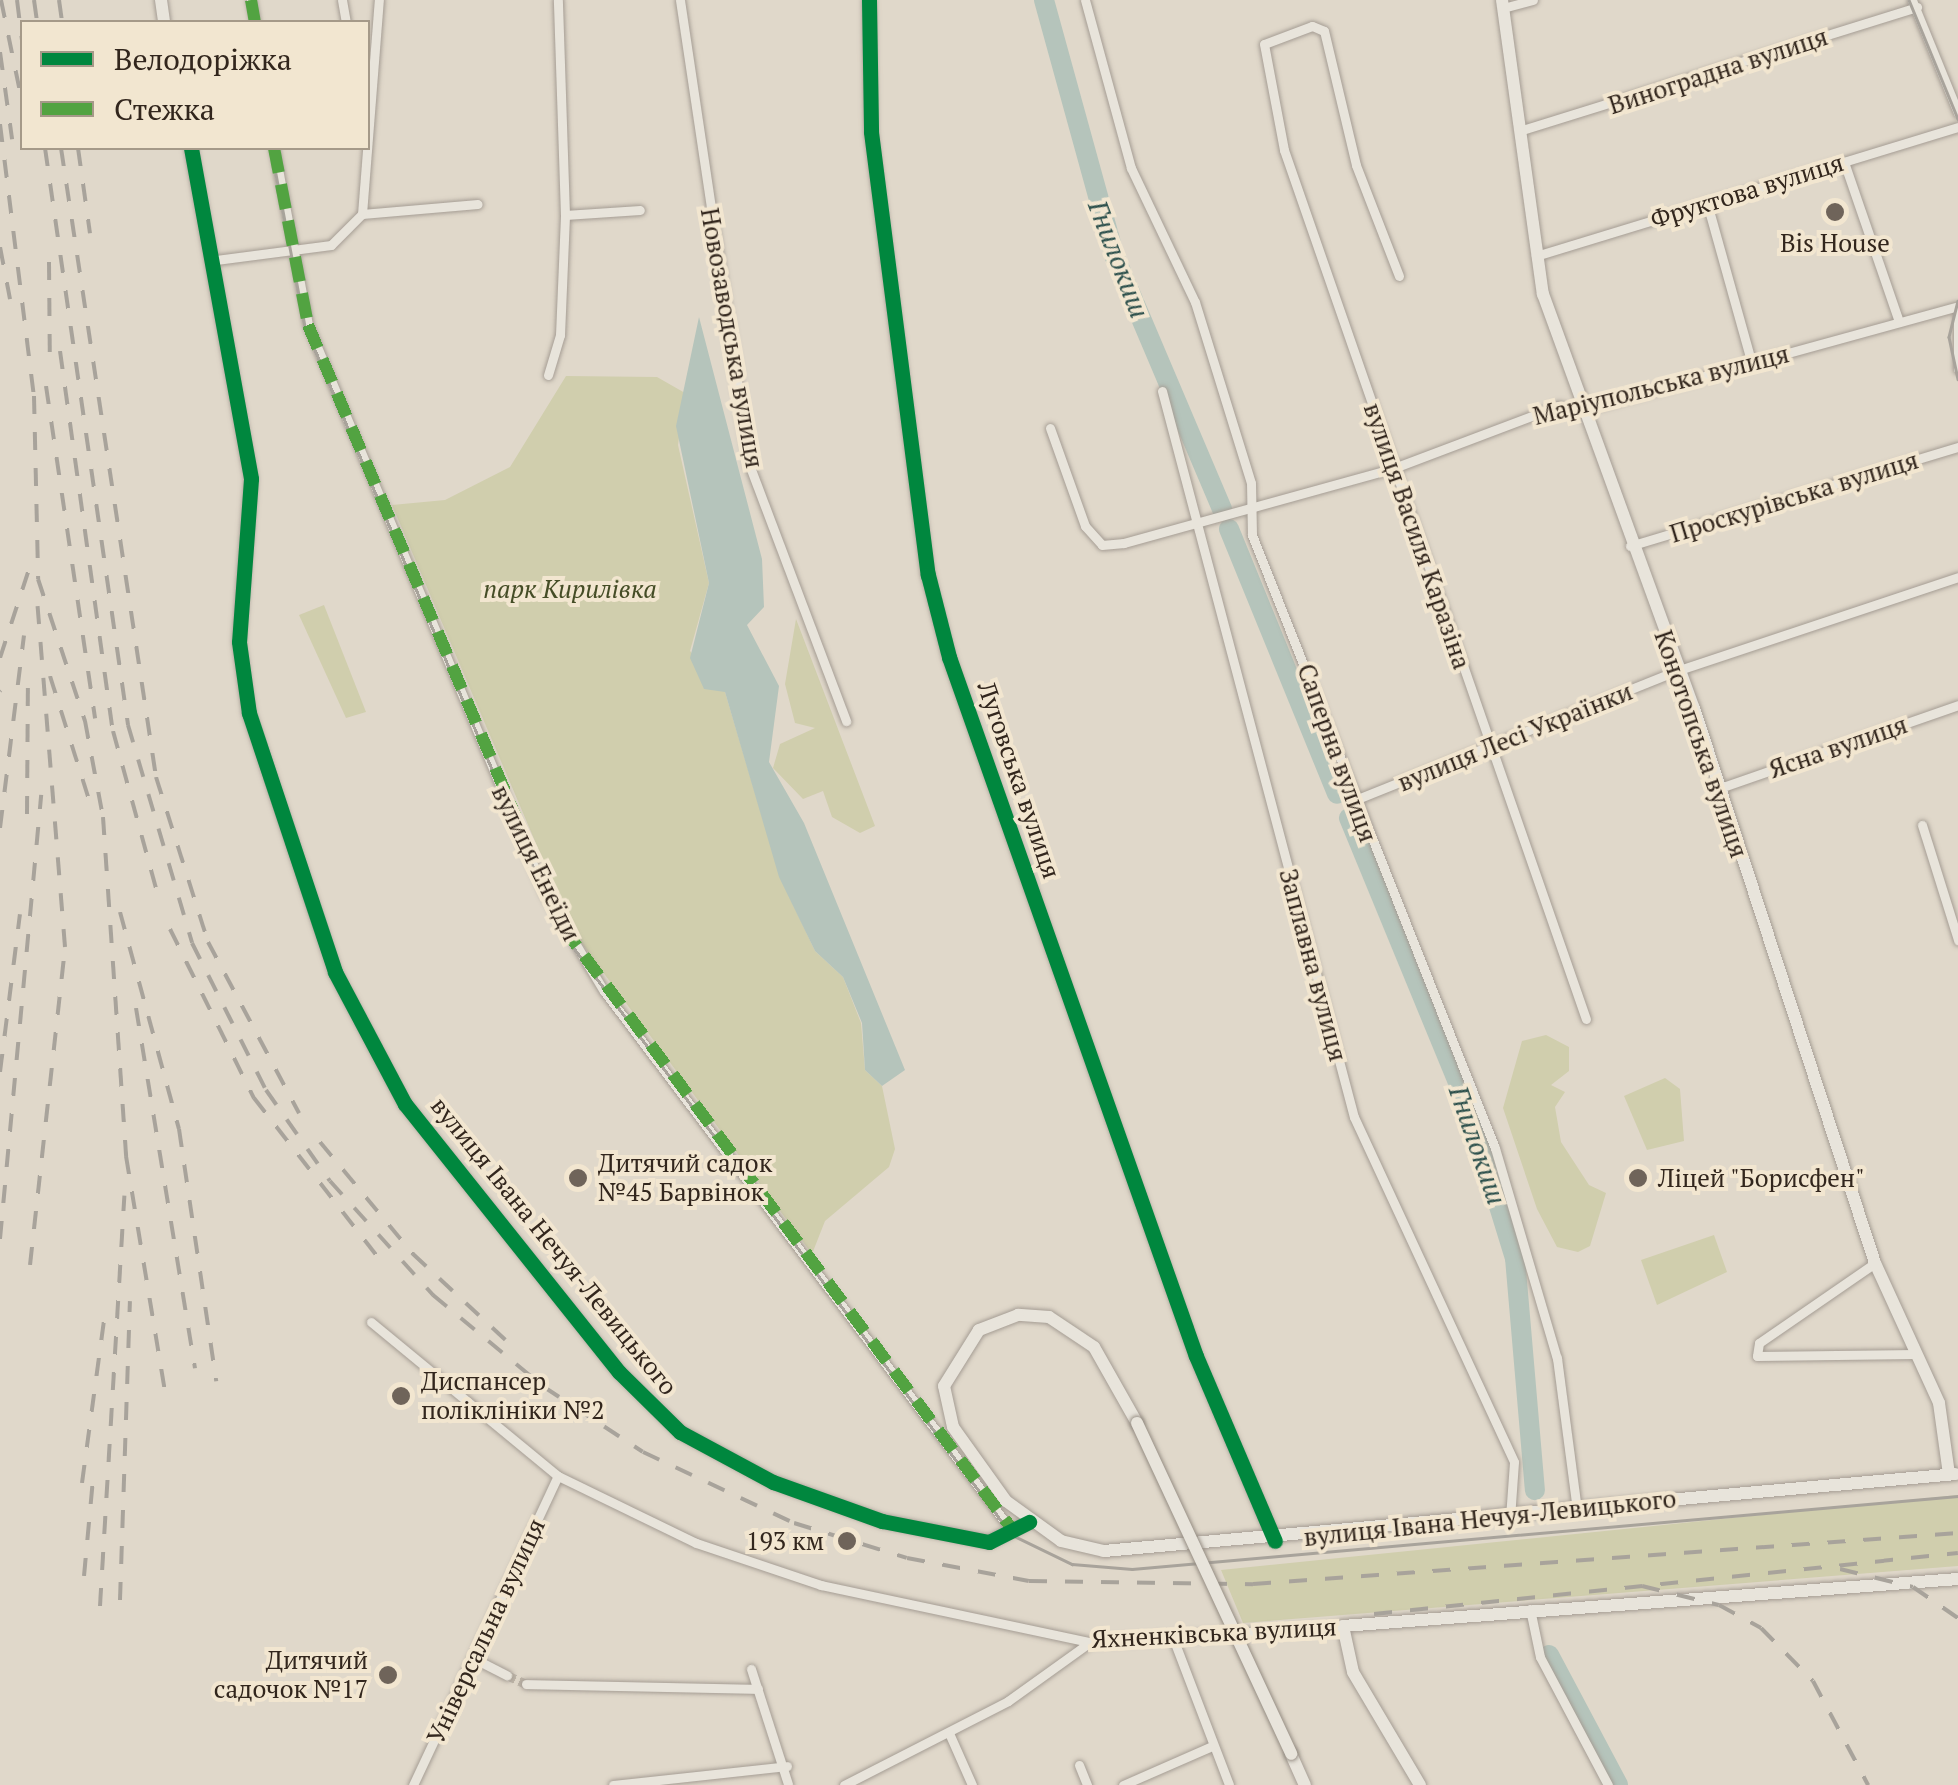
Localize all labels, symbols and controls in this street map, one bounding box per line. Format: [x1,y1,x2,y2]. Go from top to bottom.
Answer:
legend [20,20,370,150]
street label: Виноградна вулиця [1605,21,1831,121]
text: Велодоріжка [114,39,292,79]
text: Стежка [114,89,215,129]
street label: Фруктова вулиця [1647,147,1847,235]
water label: Гнилокиш [1081,195,1157,323]
marker: Bis House [1824,201,1846,223]
street label: Новозаводська вулиця [694,206,770,470]
place label: Bis House [1780,228,1890,258]
street label: Маріупольська вулиця [1530,339,1792,431]
street label: вулиця Василя Каразіна [1357,399,1477,673]
street label: Проскурівська вулиця [1666,445,1922,549]
park label: парк Кирилівка [483,574,657,604]
street label: Конотопська вулиця [1648,626,1754,862]
street label: Саперна вулиця [1291,660,1383,846]
street label: вулиця Лесі Українки [1393,676,1637,798]
street label: Луговська вулиця [971,678,1067,882]
street label: Ясна вулиця [1765,709,1911,785]
street label: вулиця Енеїди [485,780,587,946]
street label: Заплавна вулиця [1273,866,1353,1064]
water label: Гнилокиш [1442,1081,1514,1209]
street label: вулиця Івана Нечуя-Левицького [425,1091,683,1401]
place label: Дитячий садок №45 Барвінок [598,1149,772,1208]
place label: Ліцей "Борисфен" [1658,1163,1866,1193]
marker: Дитячий садок №45 Барвінок [567,1167,589,1189]
marker: Ліцей "Борисфен" [1627,1167,1649,1189]
place label: Диспансер поліклініки №2 [421,1367,604,1426]
marker: Диспансер поліклініки №2 [390,1385,412,1407]
street label: вулиця Івана Нечуя-Левицького [1302,1484,1678,1552]
street label: Універсальна вулиця [421,1514,551,1748]
place label: 193 км [746,1526,824,1556]
marker: 193 км [834,1528,860,1554]
street label: Яхненківська вулиця [1091,1612,1337,1654]
place label: Дитячий садочок №17 [214,1646,368,1705]
marker: Дитячий садочок №17 [377,1664,399,1686]

